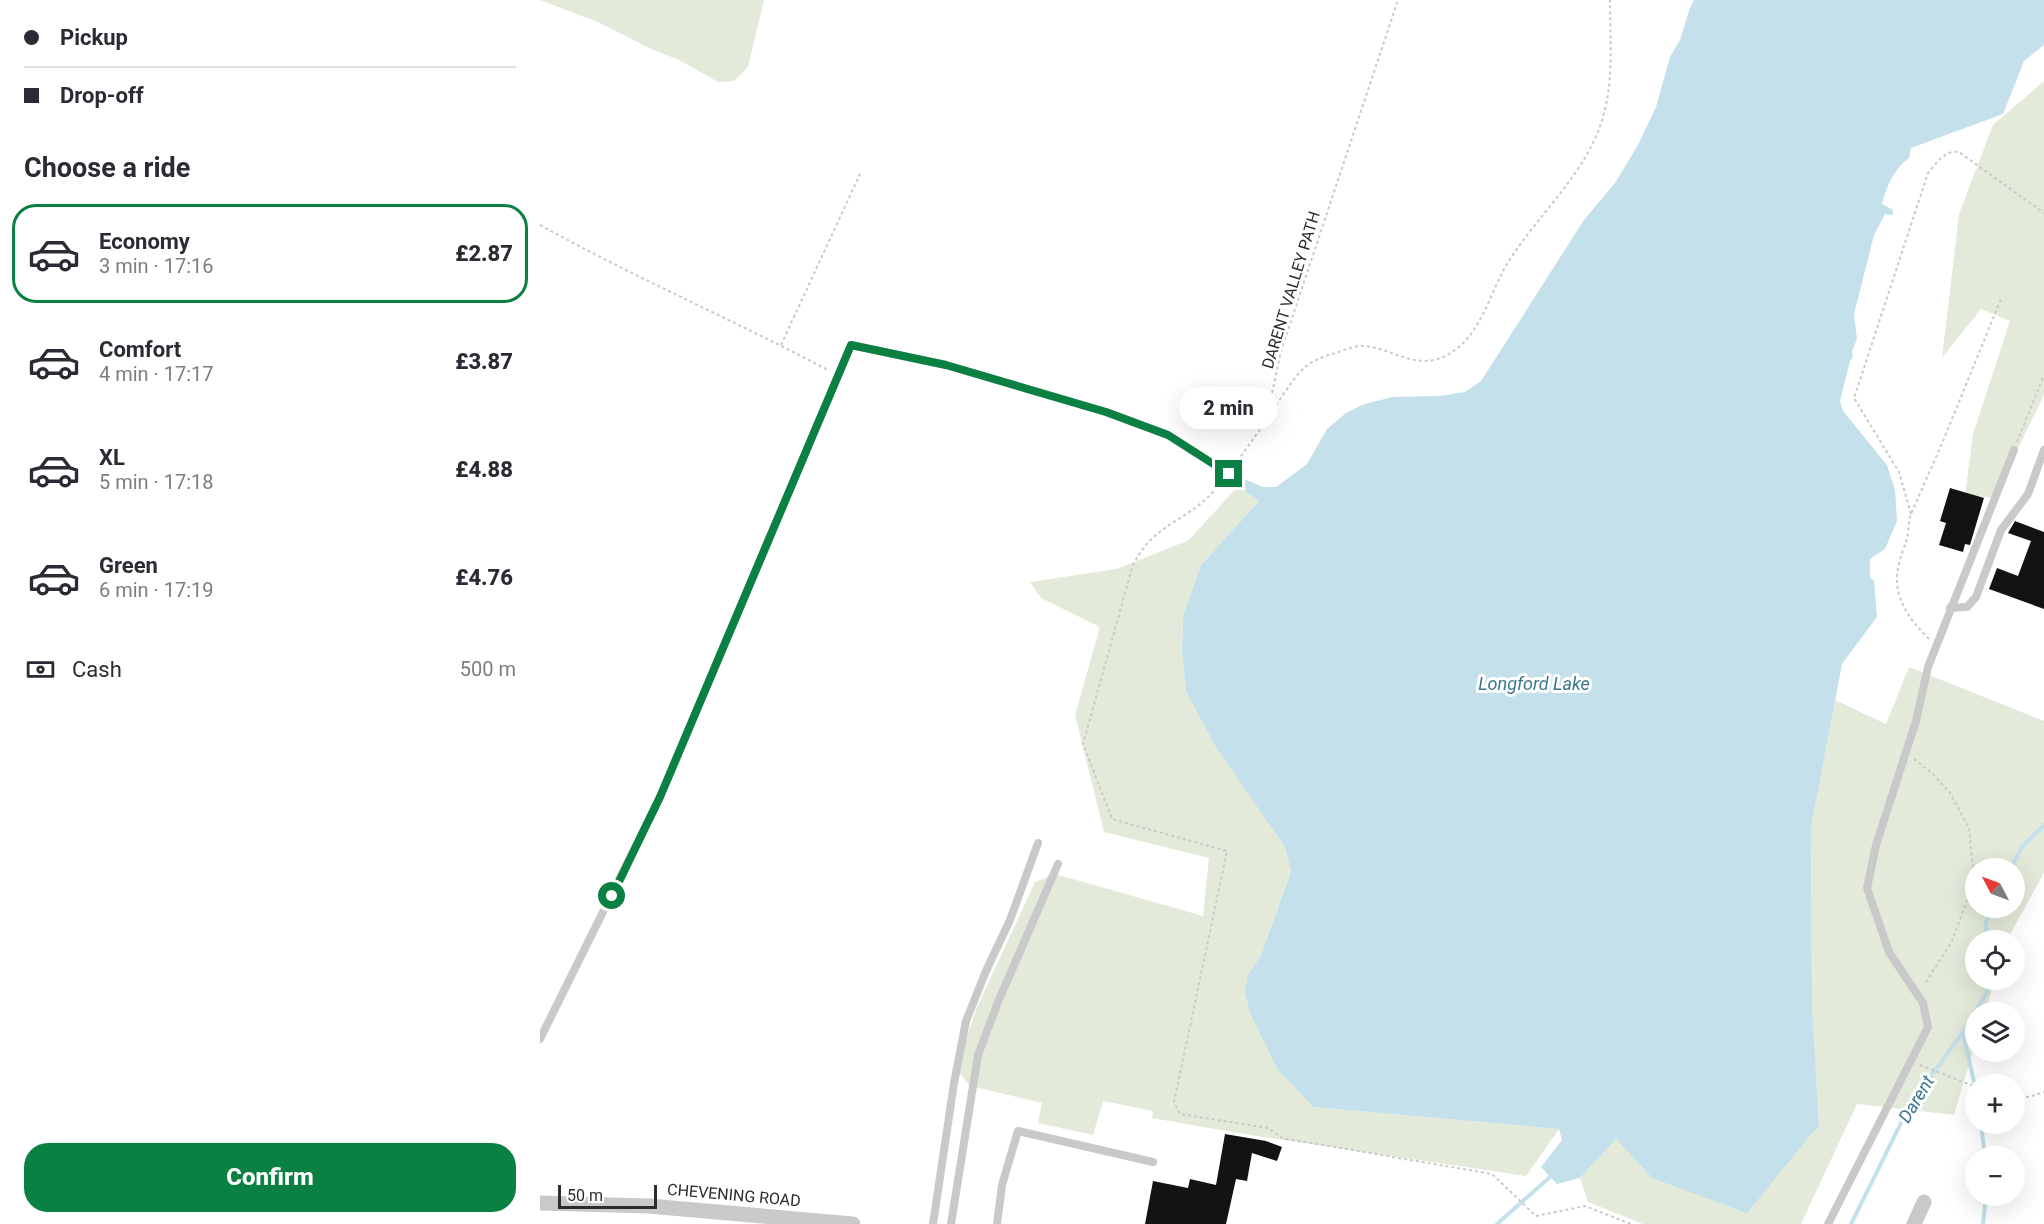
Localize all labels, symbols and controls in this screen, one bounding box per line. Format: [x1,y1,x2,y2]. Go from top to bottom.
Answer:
text: Pickup [60,25,128,50]
text: Drop-off [60,83,144,108]
text: Choose a ride [24,152,190,184]
street label: DARENT VALLEY PATH [1258,209,1324,371]
icon: car [27,227,81,281]
text: Economy [99,229,190,254]
text: £2.87 [455,241,513,266]
text: 3 min · 17:16 [99,254,214,278]
icon: car [27,335,81,389]
text: Comfort [99,337,181,362]
text: £3.87 [455,349,513,374]
text: 4 min · 17:17 [99,362,214,386]
callout: 2 min [1180,387,1278,429]
text: 2 min [1203,396,1254,420]
icon: car [27,443,81,497]
text: XL [99,445,125,470]
text: £4.88 [455,457,513,482]
route end [1215,460,1242,487]
text: 5 min · 17:18 [99,470,214,494]
icon: car [27,551,81,605]
text: Green [99,553,158,578]
text: £4.76 [455,565,513,590]
text: 6 min · 17:19 [99,578,214,602]
icon: cash [24,653,57,686]
text: Cash [72,657,122,682]
text: 500 m [460,657,516,681]
water label: Longford Lake [1478,673,1590,694]
north arrow [1965,858,2025,918]
map controls [1965,858,2025,1206]
route start [598,882,625,909]
button: locate [1965,930,2025,990]
button: layers [1965,1002,2025,1062]
water label: Darent [1894,1071,1938,1126]
button: + [1965,1074,2025,1134]
button: Confirm [24,1143,516,1212]
button: − [1965,1146,2025,1206]
street label: CHEVENING ROAD [666,1180,802,1210]
scale bar [558,1182,657,1210]
text: 50 m [567,1186,603,1205]

